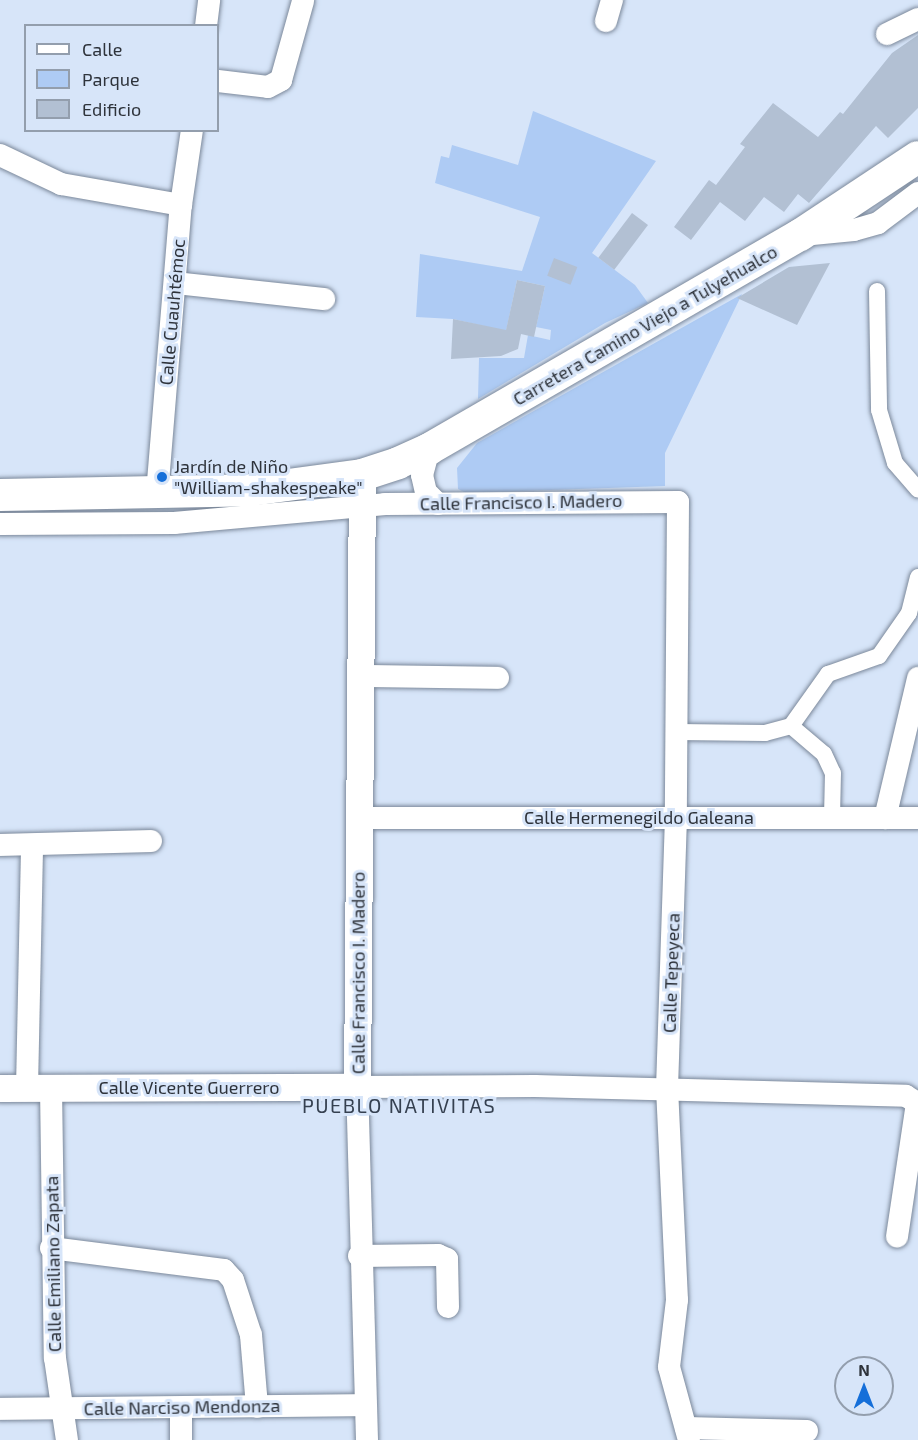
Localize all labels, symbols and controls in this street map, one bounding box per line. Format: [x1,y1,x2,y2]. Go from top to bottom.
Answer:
legend [24,24,219,132]
text: Calle [82,38,123,60]
text: Parque [82,68,140,90]
text: Edificio [82,98,141,120]
street label: Calle Cuauhtémoc [155,238,189,386]
street label: Carretera Camino Viejo a Tulyehualco [509,240,781,410]
place label: Jardín de Niño "William-shakespeake" [174,456,363,498]
marker: Jardín de Niño "William-shakespeake" [155,470,169,484]
street label: Calle Francisco I. Madero [420,489,622,515]
street label: Calle Hermenegildo Galeana [524,806,754,828]
street label: Calle Francisco I. Madero [347,872,369,1074]
street label: Calle Tepeyeca [658,912,684,1034]
street label: Calle Vicente Guerrero [98,1076,280,1098]
district label: PUEBLO NATIVITAS [302,1093,496,1117]
street label: Calle Emiliano Zapata [41,1176,65,1352]
north arrow [834,1356,894,1416]
text: N [858,1360,870,1379]
street label: Calle Narciso Mendonza [83,1394,281,1420]

